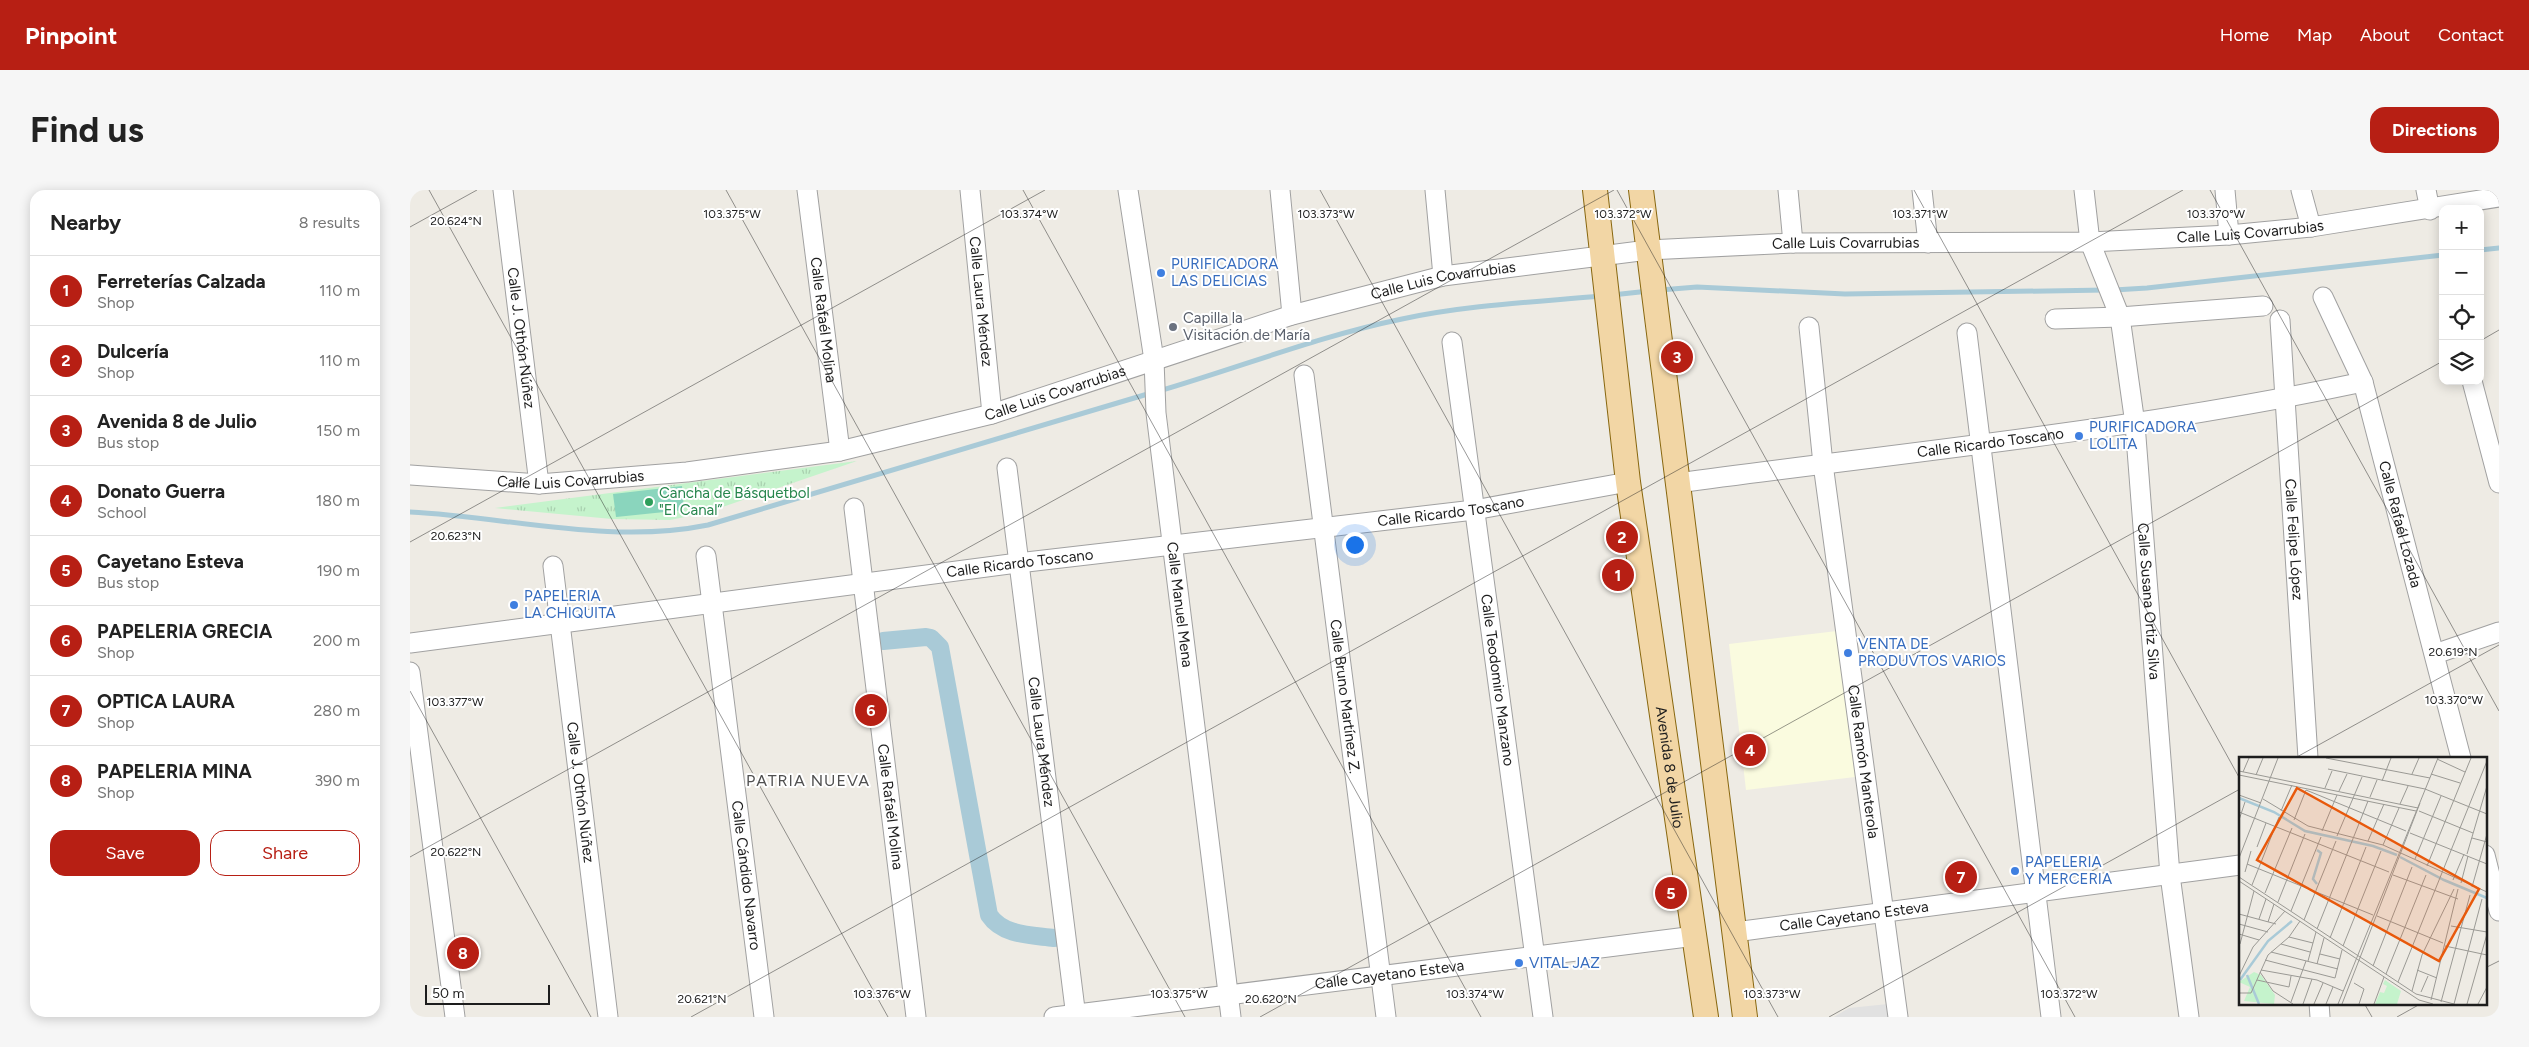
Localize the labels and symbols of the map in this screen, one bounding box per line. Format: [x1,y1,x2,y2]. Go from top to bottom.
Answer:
text: 103.375°W [703,207,761,221]
text: 103.374°W [1000,207,1059,221]
text: 103.373°W [1297,207,1355,221]
text: 103.372°W [1594,207,1652,221]
text: 103.371°W [1892,207,1948,221]
text: 103.370°W [2187,207,2246,221]
text: 20.624°N [430,214,482,228]
street label: Calle Luis Covarrubias [2176,216,2325,247]
street label: Calle Luis Covarrubias [1771,234,1919,253]
street label: Calle Laura Méndez [966,235,996,368]
place label: PURIFICADORA LAS DELICIAS [1171,255,1278,290]
street label: Calle Rafaél Molina [807,256,840,384]
street label: Calle Luis Covarrubias [1369,258,1517,303]
street label: Calle J. Othón Núñez [504,266,539,409]
marker: PURIFICADORA LAS DELICIAS [1155,267,1167,279]
place label: Capilla la Visitación de María [1183,309,1310,344]
marker: Capilla la Visitación de María [1167,321,1179,333]
pin: 3 [1661,338,1693,376]
street label: Calle Luis Covarrubias [983,362,1128,425]
place label: PURIFICADORA LOLITA [2089,418,2196,453]
street label: Calle Ricardo Toscano [1916,424,2065,461]
marker: PURIFICADORA LOLITA [2073,430,2085,442]
street label: Calle Rafaél Lozada [2375,459,2425,590]
street label: Calle Luis Covarrubias [496,467,645,493]
street label: Calle Felipe López [2281,478,2307,601]
place label: Cancha de Básquetbol "El Canal” [659,484,810,519]
street label: Calle Ricardo Toscano [1376,492,1526,530]
marker: Cancha de Básquetbol "El Canal” [643,496,655,508]
pin: 2 [1606,518,1638,556]
street label: Calle Susana Ortiz Silva [2134,522,2164,680]
text: 20.623°N [431,529,481,543]
your location [1342,532,1368,558]
street label: Calle Manuel Mena [1163,541,1196,668]
street label: Calle Ricardo Toscano [945,545,1095,581]
pin: 1 [1602,556,1634,594]
place label: PAPELERIA LA CHIQUITA [524,587,616,622]
street label: Calle Teodomiro Manzano [1477,593,1518,767]
marker: PAPELERIA LA CHIQUITA [508,599,520,611]
street label: Calle Bruno Martínez Z. [1326,618,1364,775]
place label: VENTA DE PRODUVTOS VARIOS [1858,635,2006,670]
text: 20.619°N [2428,645,2478,659]
marker: VENTA DE PRODUVTOS VARIOS [1842,647,1854,659]
street label: Calle Laura Méndez [1024,676,1059,808]
street label: Calle Ramón Manterola [1844,684,1883,840]
pin: 6 [855,691,887,729]
text: 103.370°W [2425,693,2484,707]
text: 103.377°W [426,695,484,709]
street label: Avenida 8 de Julio [1652,705,1687,830]
street label: Calle J. Othón Núñez [563,721,598,864]
pin: 4 [1734,731,1766,769]
street label: Calle Rafaél Molina [874,743,907,871]
inset map [2239,757,2486,1004]
district label: PATRIA NUEVA [746,771,870,790]
street label: Calle Cándido Navarro [728,800,765,952]
text: 20.622°N [431,845,481,859]
place label: PAPELERIA Y MERCERIA [2025,853,2112,888]
pin: 7 [1945,858,1977,896]
marker: PAPELERIA Y MERCERIA [2009,865,2021,877]
pin: 5 [1655,874,1687,912]
street label: Calle Cayetano Esteva [1778,897,1930,935]
pin: 8 [447,934,479,972]
place label: VITAL JAZ [1529,954,1600,972]
street label: Calle Cayetano Esteva [1314,956,1465,993]
marker: VITAL JAZ [1513,957,1525,969]
scale bar [425,982,550,1005]
text: 103.376°W [853,987,911,1001]
text: 103.375°W [1150,987,1208,1001]
text: 103.374°W [1446,987,1505,1001]
text: 103.373°W [1743,987,1801,1001]
text: 103.372°W [2040,987,2098,1001]
text: 20.621°N [677,992,727,1006]
text: 20.620°N [1245,992,1297,1006]

